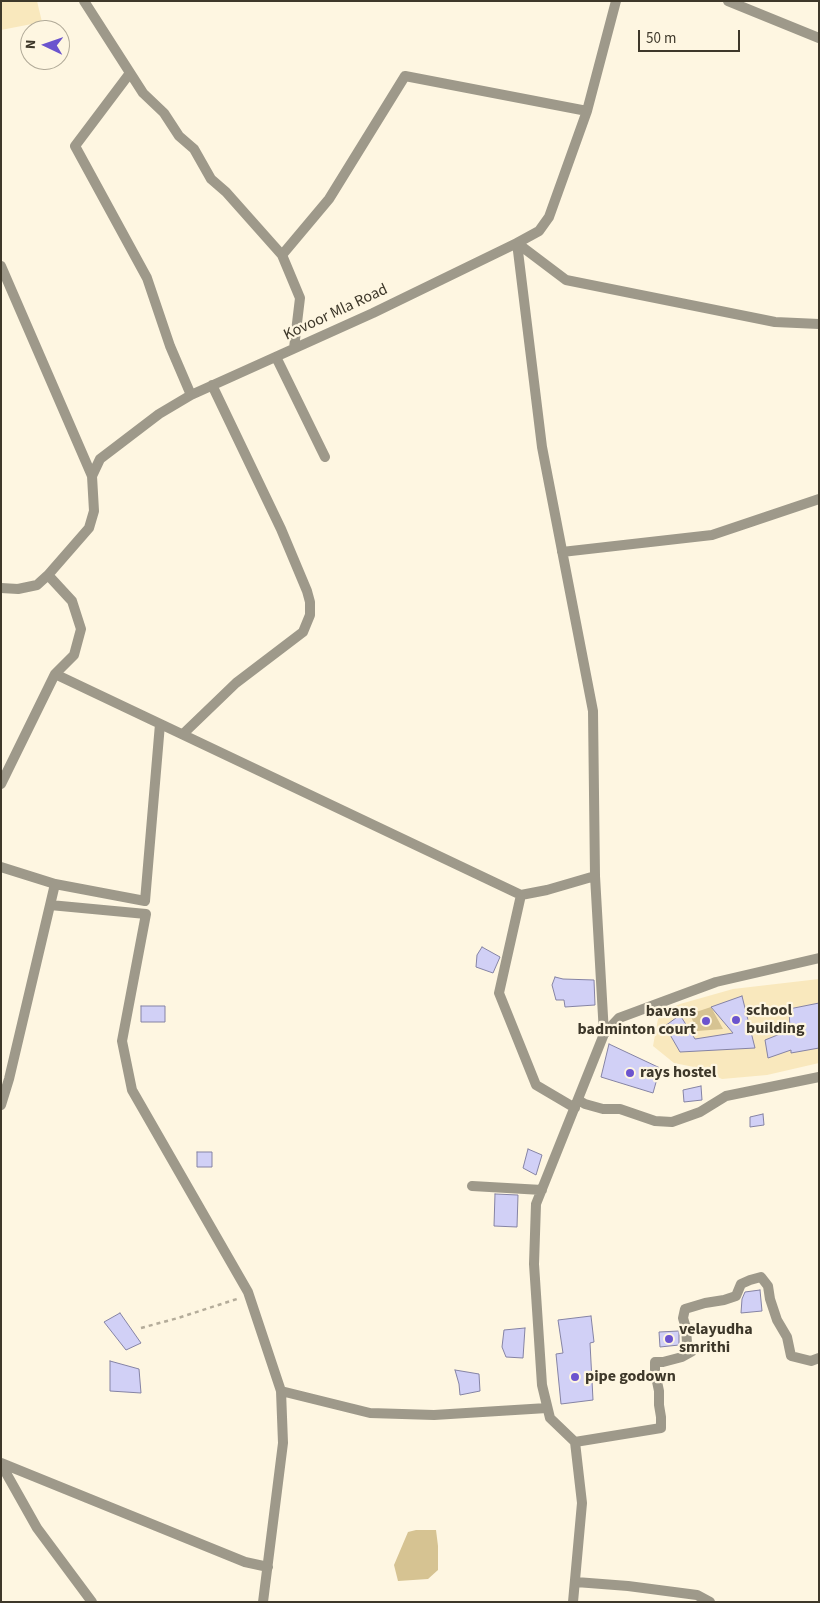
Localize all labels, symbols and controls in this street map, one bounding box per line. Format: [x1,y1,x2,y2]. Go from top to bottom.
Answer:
north arrow [20,20,70,70]
scale bar [640,20,742,52]
text: 50 m [646,28,676,49]
text: N [21,39,41,49]
street label: Kovoor Mla Road [281,281,391,345]
place label: school building [746,1001,805,1039]
place label: bavans badminton court [578,1002,696,1040]
marker: school building [730,1014,742,1026]
marker: bavans badminton court [700,1015,712,1027]
place label: rays hostel [640,1063,716,1083]
marker: rays hostel [624,1067,636,1079]
place label: velayudha smrithi [679,1320,753,1358]
marker: velayudha smrithi [663,1333,675,1345]
place label: pipe godown [585,1367,676,1387]
marker: pipe godown [569,1371,581,1383]

